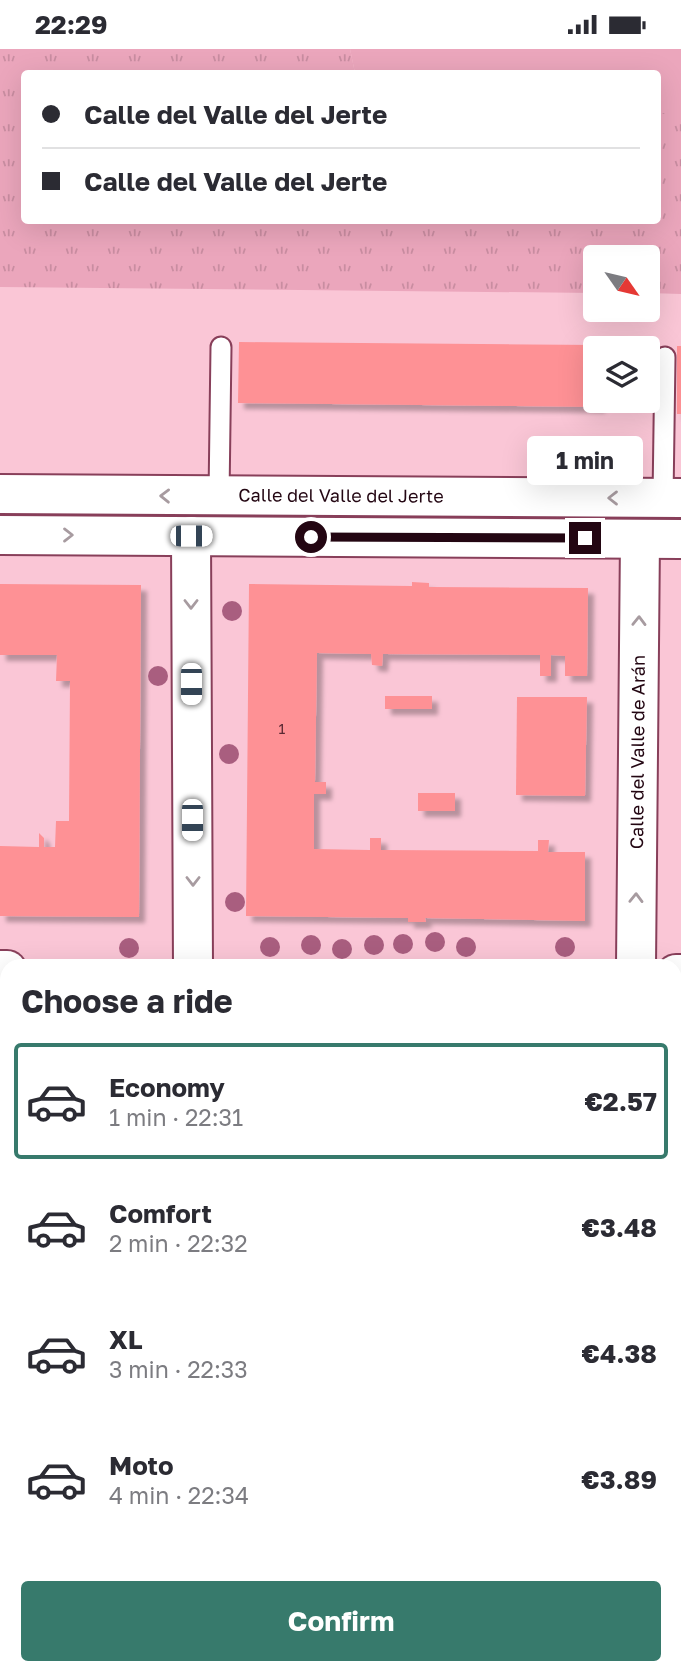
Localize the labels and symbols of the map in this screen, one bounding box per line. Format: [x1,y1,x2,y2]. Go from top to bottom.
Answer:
north arrow [583,245,660,322]
callout: 1 min [527,437,643,485]
street label: Calle del Valle del Jerte [238,483,444,507]
one-way arrow [159,489,170,504]
one-way arrow [607,490,618,505]
route start [295,521,327,553]
route end [569,522,601,554]
car [171,526,213,547]
one-way arrow [63,527,74,543]
one-way arrow [183,599,199,610]
one-way arrow [631,616,647,626]
street label: Calle del Valle de Arán [625,655,649,849]
car [181,663,202,705]
house number: 1 [279,720,286,737]
car [182,799,203,841]
one-way arrow [185,876,201,886]
one-way arrow [629,892,644,903]

